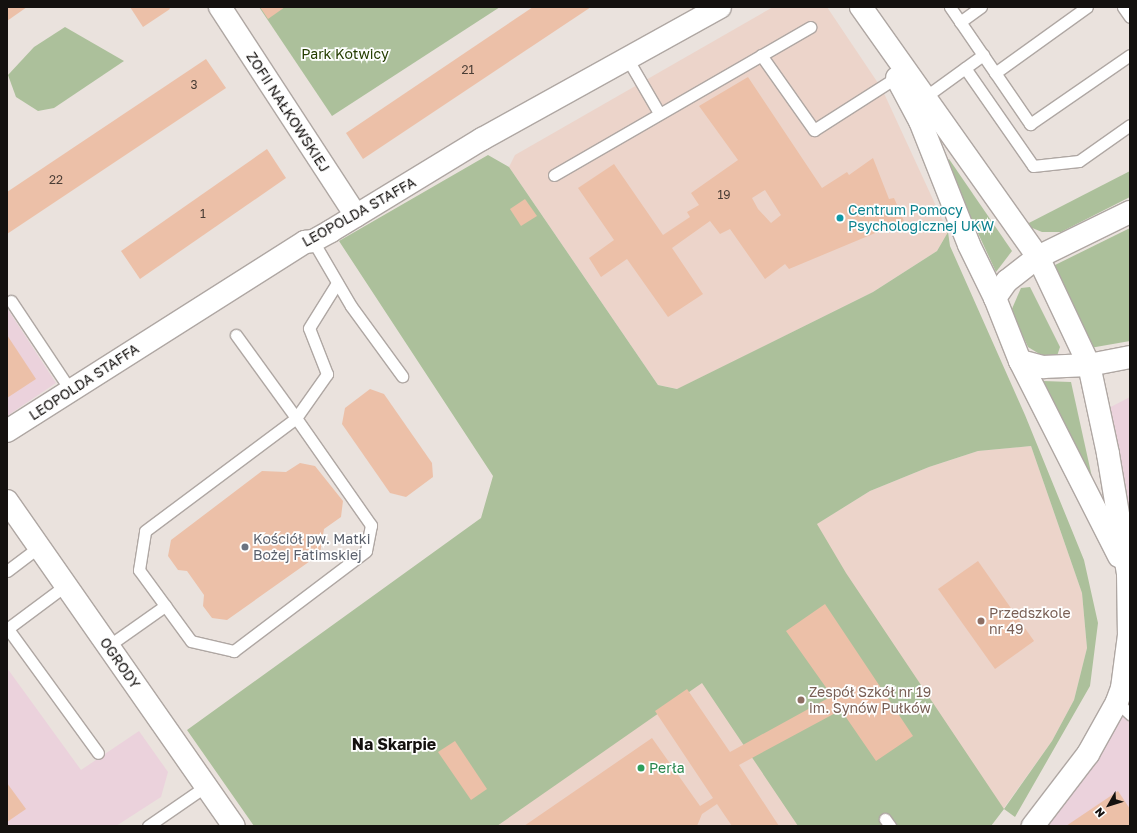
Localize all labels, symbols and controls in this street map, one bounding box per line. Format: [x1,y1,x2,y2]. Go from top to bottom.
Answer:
park label: Park Kotwicy [301,46,389,62]
street label: ZOFII NAŁKOWSKIEJ [243,49,333,175]
house number: 21 [462,63,474,77]
house number: 3 [190,78,198,92]
house number: 22 [49,173,63,187]
street label: LEOPOLDA STAFFA [299,174,419,250]
house number: 19 [717,188,731,202]
place label: Centrum Pomocy Psychologicznej UKW [848,202,994,234]
house number: 1 [200,207,206,221]
marker: Centrum Pomocy Psychologicznej UKW [835,213,845,223]
street label: LEOPOLDA STAFFA [26,340,142,424]
place label: Kościół pw. Matki Bożej Fatimskiej [253,531,370,564]
marker: Kościół pw. Matki Bożej Fatimskiej [240,542,250,552]
place label: Przedszkole nr 49 [989,605,1071,638]
marker: Przedszkole nr 49 [976,616,986,626]
street label: OGRODY [96,634,144,692]
place label: Zespół Szkół nr 19 im. Synów Pułków [809,684,931,716]
marker: Zespół Szkół nr 19 im. Synów Pułków [796,695,806,705]
district label: Na Skarpie [352,734,436,754]
place label: Perła [649,760,685,776]
marker: Perła [636,763,646,773]
north arrow [1089,785,1129,825]
text: N [1092,806,1107,820]

